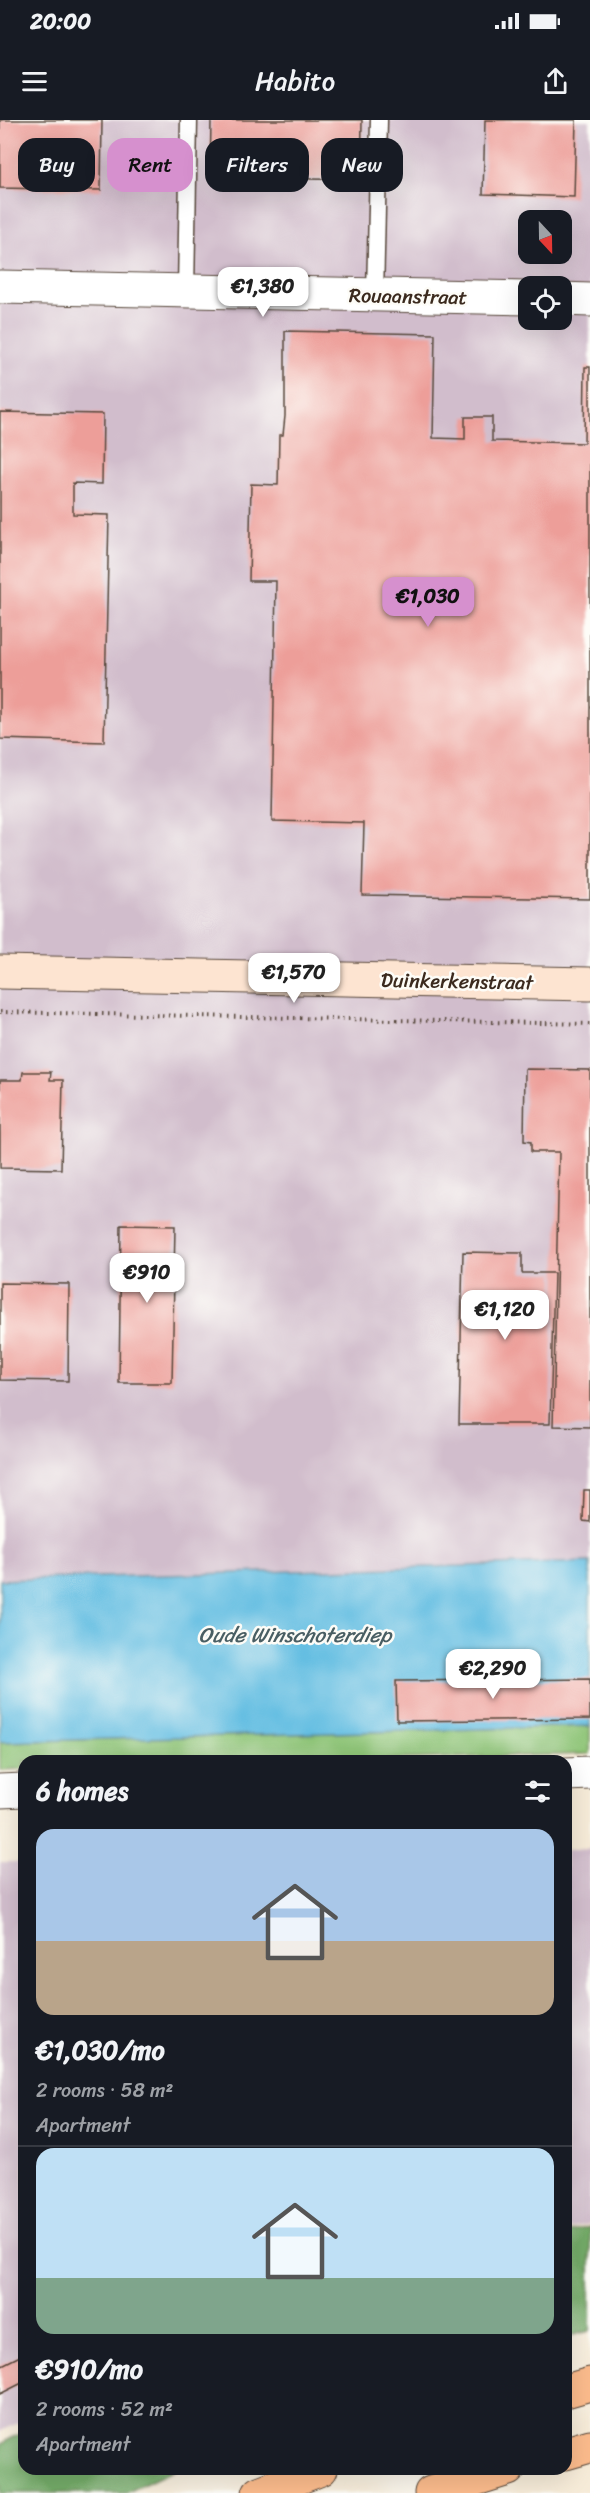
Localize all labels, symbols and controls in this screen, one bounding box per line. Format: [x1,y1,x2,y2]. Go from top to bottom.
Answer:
text: 20:00 [30,2,91,41]
text: Habito [255,57,335,105]
icon: menu [18,65,51,98]
icon: share [539,65,572,98]
chip: Buy [18,138,95,192]
chip: Rent [107,138,193,192]
chip: Filters [205,138,309,192]
chip: New [321,138,403,192]
north arrow [518,210,572,264]
map controls [518,210,572,330]
pin: €1,380 [214,267,312,318]
text: €1,380 [232,269,294,304]
button: locate [518,276,572,330]
street label: Rouaanstraat [349,278,468,315]
pin: €1,030 [379,577,477,628]
text: €1,030 [396,579,460,614]
pin: €1,570 [245,953,343,1004]
text: €1,570 [262,955,326,990]
street label: Duinkerkenstraat [380,963,534,1000]
pin: €910 [111,1253,183,1304]
text: €910 [124,1255,170,1290]
pin: €1,120 [456,1290,554,1341]
text: €1,120 [475,1292,535,1327]
water label: Oude Winschoterdiep [199,1616,393,1654]
pin: €2,290 [444,1649,542,1700]
text: €2,290 [460,1651,526,1686]
text: 6 homes [36,1768,128,1814]
icon: filters [521,1775,554,1808]
icon: home [241,1868,349,1976]
text: €1,030/mo [36,2027,165,2073]
text: 2 rooms · 58 m² [36,2073,173,2108]
text: Apartment [36,2108,130,2143]
icon: home [241,2187,349,2295]
text: €910/mo [36,2346,143,2392]
text: 2 rooms · 52 m² [36,2392,173,2427]
text: Apartment [36,2427,130,2462]

